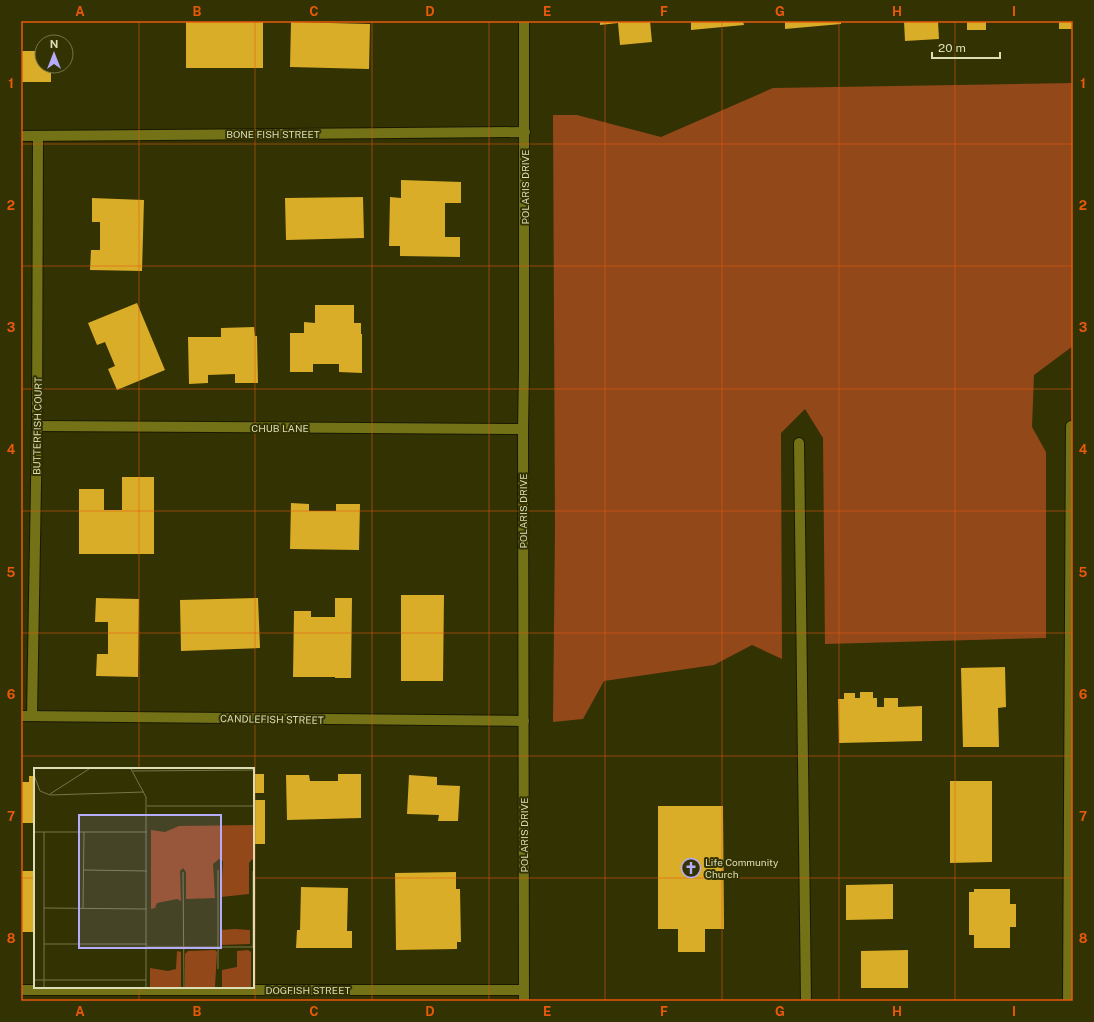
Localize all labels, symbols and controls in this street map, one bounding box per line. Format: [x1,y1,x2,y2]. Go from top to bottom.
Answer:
text: A [75,4,85,19]
text: B [193,4,202,19]
text: C [309,4,319,19]
text: D [425,4,435,19]
text: E [543,4,551,19]
text: F [660,4,668,19]
text: G [775,4,785,19]
text: H [892,4,902,19]
text: I [1012,4,1016,19]
north arrow [34,34,74,74]
scale bar [932,34,1000,60]
text: N [50,38,58,50]
text: 20 m [938,41,966,55]
text: 1 [8,76,14,91]
text: 1 [1080,76,1086,91]
street label: BONE FISH STREET [226,128,320,140]
street label: POLARIS DRIVE [519,150,531,224]
text: 2 [7,198,15,213]
text: 2 [1079,198,1087,213]
text: 3 [7,320,16,335]
text: 3 [1079,320,1088,335]
street label: BUTTERFISH COURT [30,377,44,475]
street label: CHUB LANE [251,422,309,434]
text: 4 [7,442,16,457]
text: 4 [1079,442,1088,457]
street label: POLARIS DRIVE [517,474,529,548]
text: 5 [7,565,16,580]
text: 5 [1079,565,1088,580]
text: 6 [7,687,16,702]
text: 6 [1079,687,1088,702]
street label: CANDLEFISH STREET [220,712,324,726]
inset map [34,768,254,988]
street label: POLARIS DRIVE [518,798,530,872]
text: 7 [7,809,15,824]
text: 7 [1079,809,1087,824]
place label: Life Community Church [705,856,779,880]
church icon: Life Community Church [680,857,702,879]
text: 8 [7,931,16,946]
text: 8 [1079,931,1088,946]
street label: DOGFISH STREET [266,984,351,996]
text: A [75,1004,85,1019]
text: B [193,1004,202,1019]
text: C [309,1004,319,1019]
text: D [425,1004,435,1019]
text: E [543,1004,551,1019]
text: F [660,1004,668,1019]
text: G [775,1004,785,1019]
text: H [892,1004,902,1019]
text: I [1012,1004,1016,1019]

